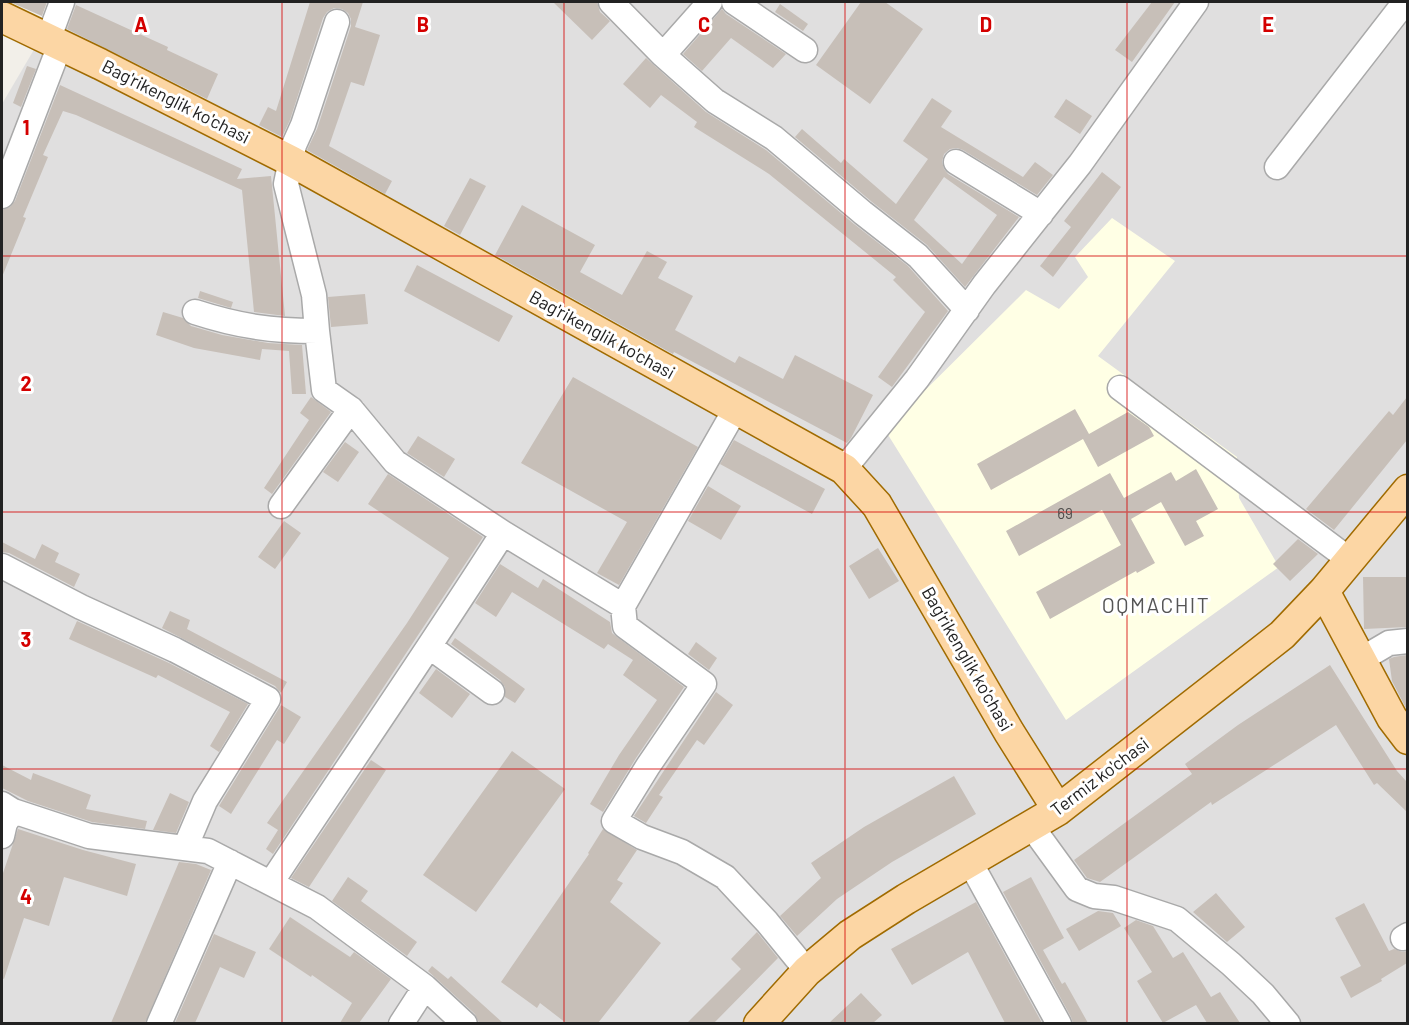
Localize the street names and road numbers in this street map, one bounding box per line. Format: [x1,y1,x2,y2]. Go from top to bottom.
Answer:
street label: Bag'rikenglik ko'chasi [99,54,254,148]
street label: Bag'rikenglik ko'chasi [526,285,679,383]
street label: Bag'rikenglik ko'chasi [918,582,1018,735]
street label: Termiz ko'chasi [1046,732,1153,820]

